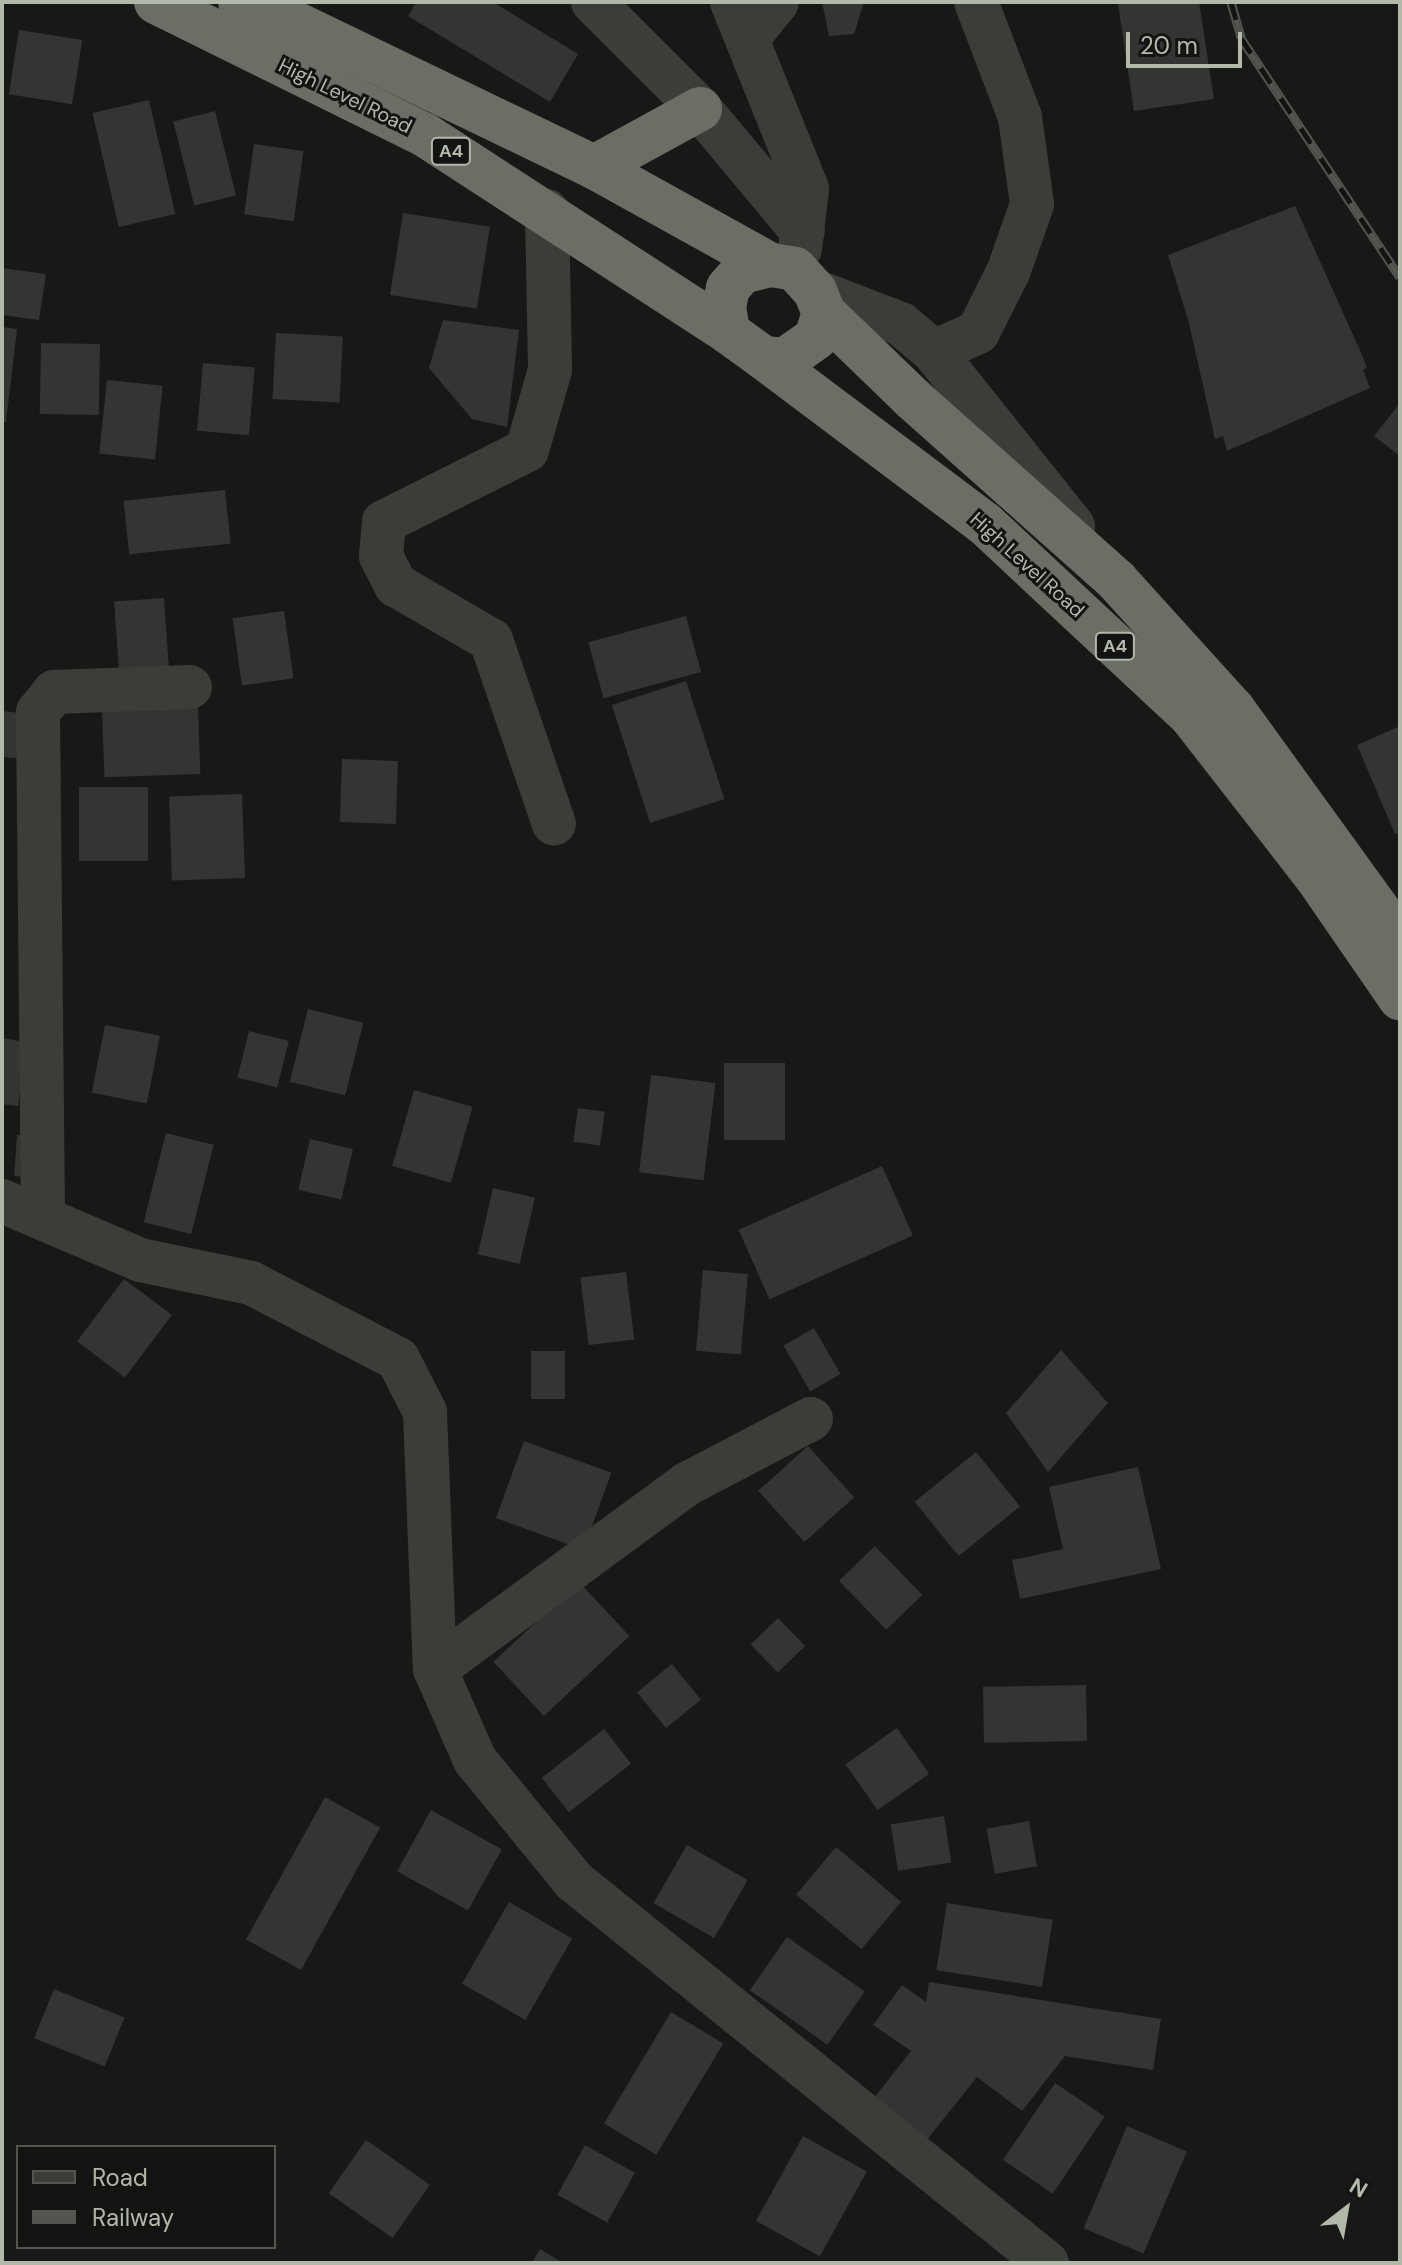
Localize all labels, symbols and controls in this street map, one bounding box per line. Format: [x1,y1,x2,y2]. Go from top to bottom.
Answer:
scale bar [1130,16,1246,66]
text: 20 m [1140,30,1198,61]
street label: High Level Road [274,53,416,139]
road number: A4 [429,137,473,165]
street label: High Level Road [965,507,1089,623]
road number: A4 [1093,632,1137,660]
legend [16,2145,276,2249]
text: Road [92,2162,148,2193]
north arrow [1306,2169,1386,2249]
text: N [1344,2171,1373,2205]
text: Railway [92,2202,174,2233]

